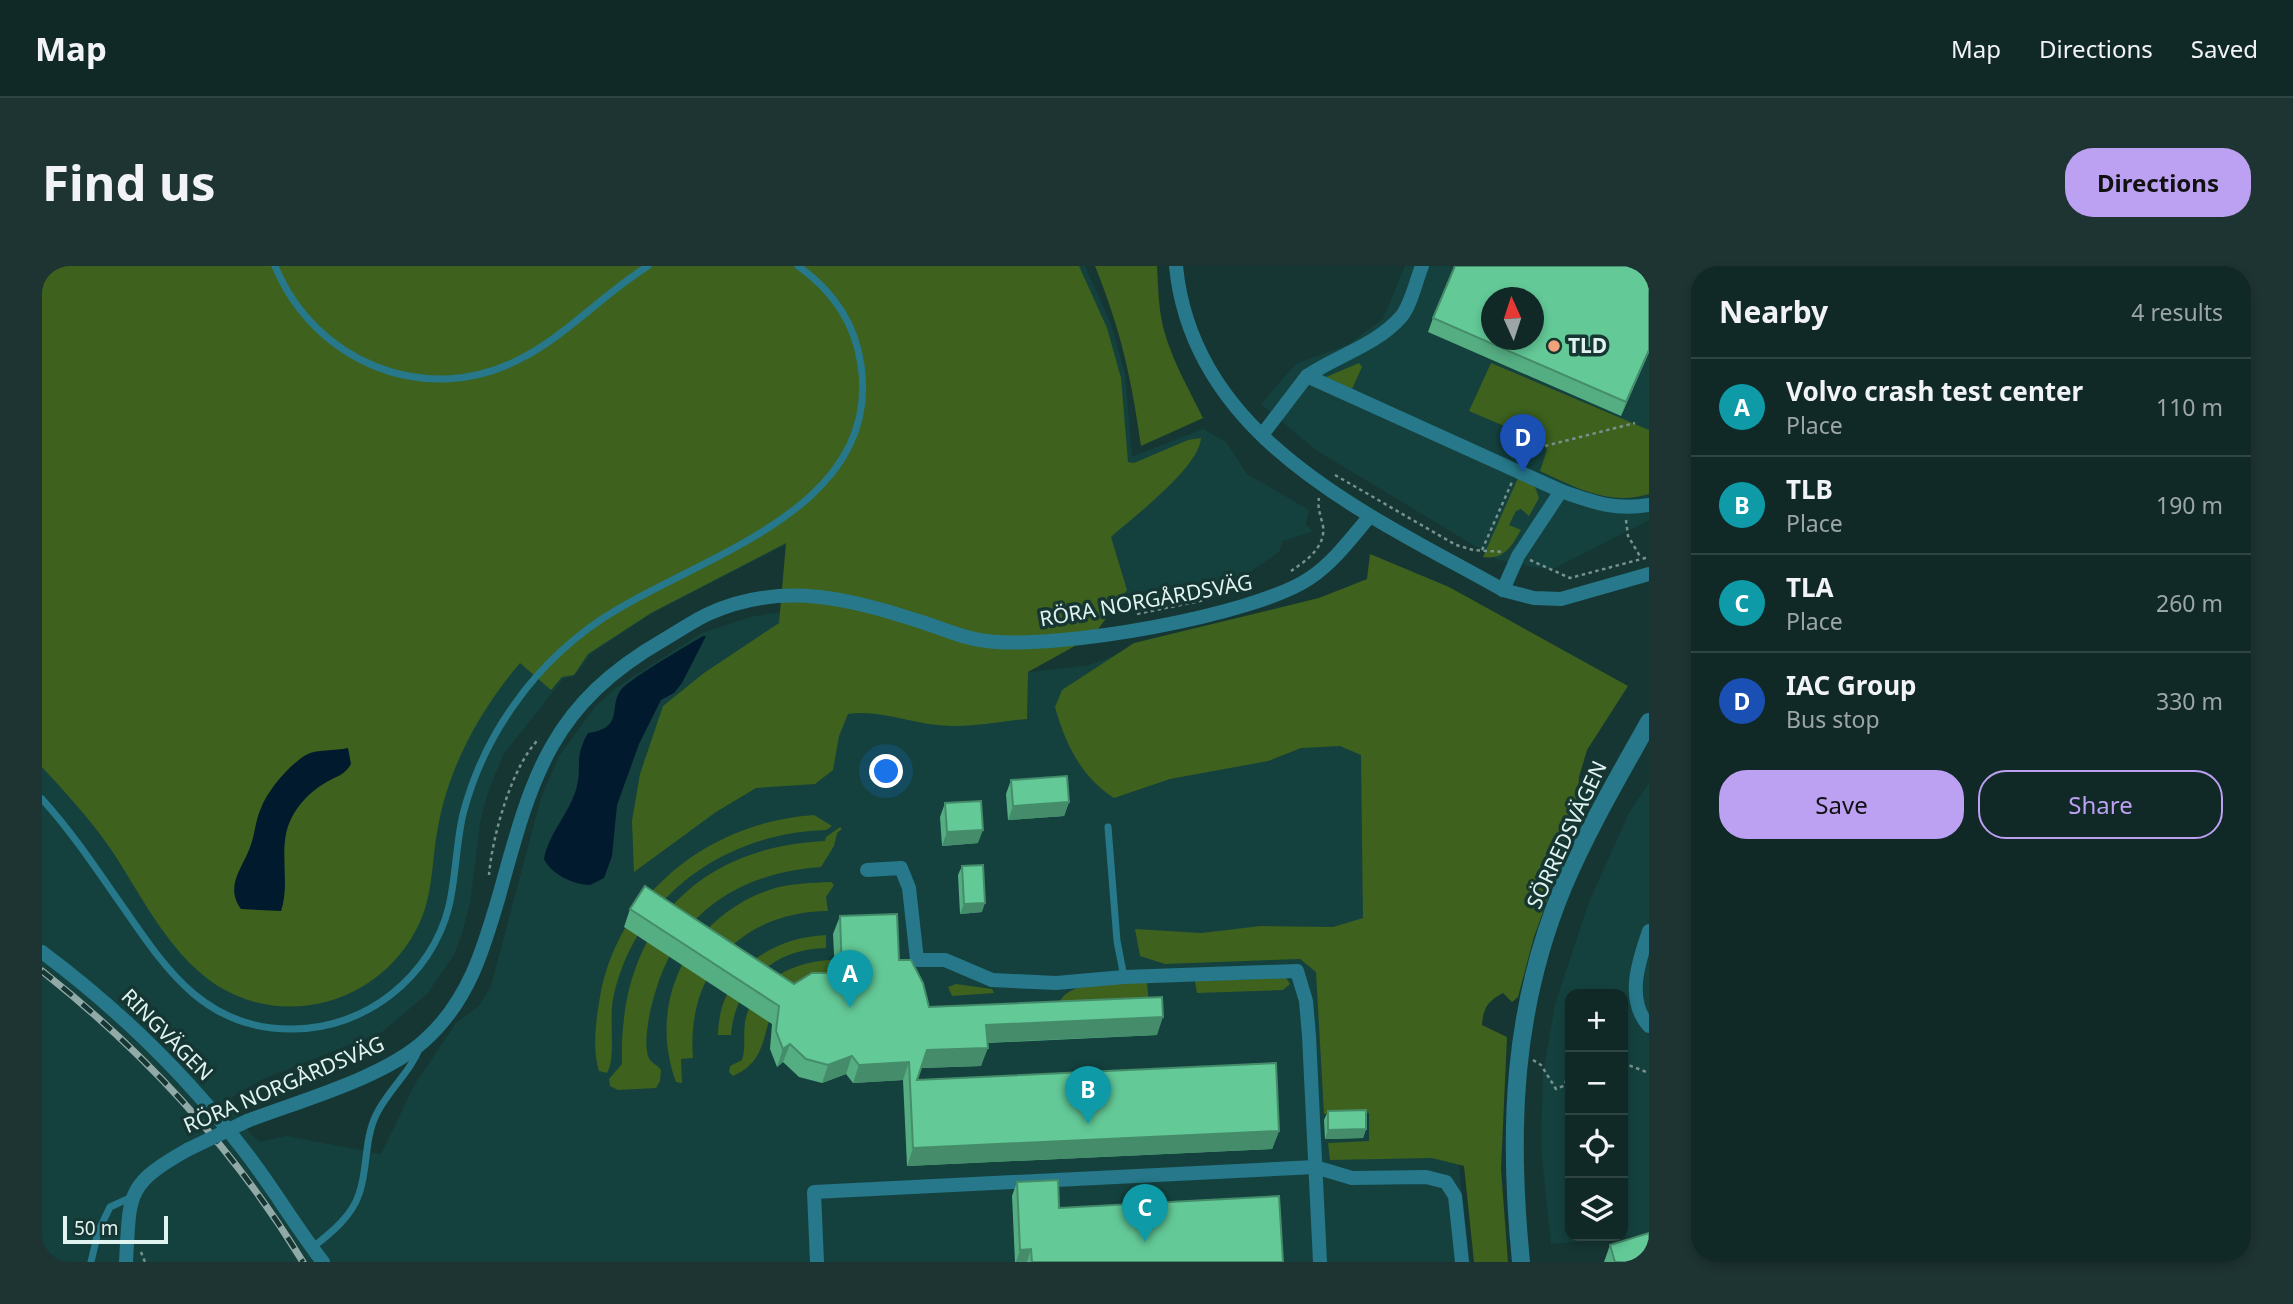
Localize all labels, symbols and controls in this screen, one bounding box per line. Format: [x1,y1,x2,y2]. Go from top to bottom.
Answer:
text: Map [35,26,107,71]
text: Map [1951,32,2001,65]
text: Directions [2039,32,2153,65]
text: Saved [2191,32,2258,65]
button: Directions [2065,148,2251,217]
text: Find us [42,149,216,215]
north arrow [1481,287,1544,350]
text: Nearby [1719,291,1828,332]
text: 4 results [2131,296,2223,328]
place label: TLD [1568,331,1607,359]
marker: TLD [1546,338,1562,354]
text: Volvo crash test center [1786,373,2083,409]
text: A [1734,391,1750,423]
text: 110 m [2156,391,2223,423]
text: Place [1786,409,1843,441]
pin: D [1500,414,1546,472]
text: TLB [1786,471,1833,507]
text: B [1734,489,1750,521]
text: 190 m [2156,489,2223,521]
text: Place [1786,507,1843,539]
street label: RÖRA NORGÅRDSVÄG [1037,568,1254,633]
text: TLA [1786,569,1834,605]
text: C [1735,587,1749,619]
text: 260 m [2156,587,2223,619]
text: Place [1786,605,1843,637]
text: IAC Group [1786,667,1917,703]
text: D [1734,685,1750,717]
text: 330 m [2156,685,2223,717]
text: Bus stop [1786,703,1880,735]
your location [869,754,903,788]
street label: SÖRREDSVÄGEN [1520,756,1613,913]
button: Save [1719,770,1964,839]
button: Share [1978,770,2223,839]
pin: A [827,950,873,1008]
street label: RINGVÄGEN [116,982,220,1086]
map controls [1565,989,1628,1241]
button: + [1565,989,1628,1052]
street label: RÖRA NORGÅRDSVÄG [179,1029,388,1139]
button: − [1565,1052,1628,1115]
pin: B [1065,1066,1111,1124]
button: locate [1565,1115,1628,1178]
button: layers [1565,1178,1628,1241]
pin: C [1122,1184,1168,1242]
scale bar [63,1213,168,1245]
text: 50 m [74,1215,118,1241]

